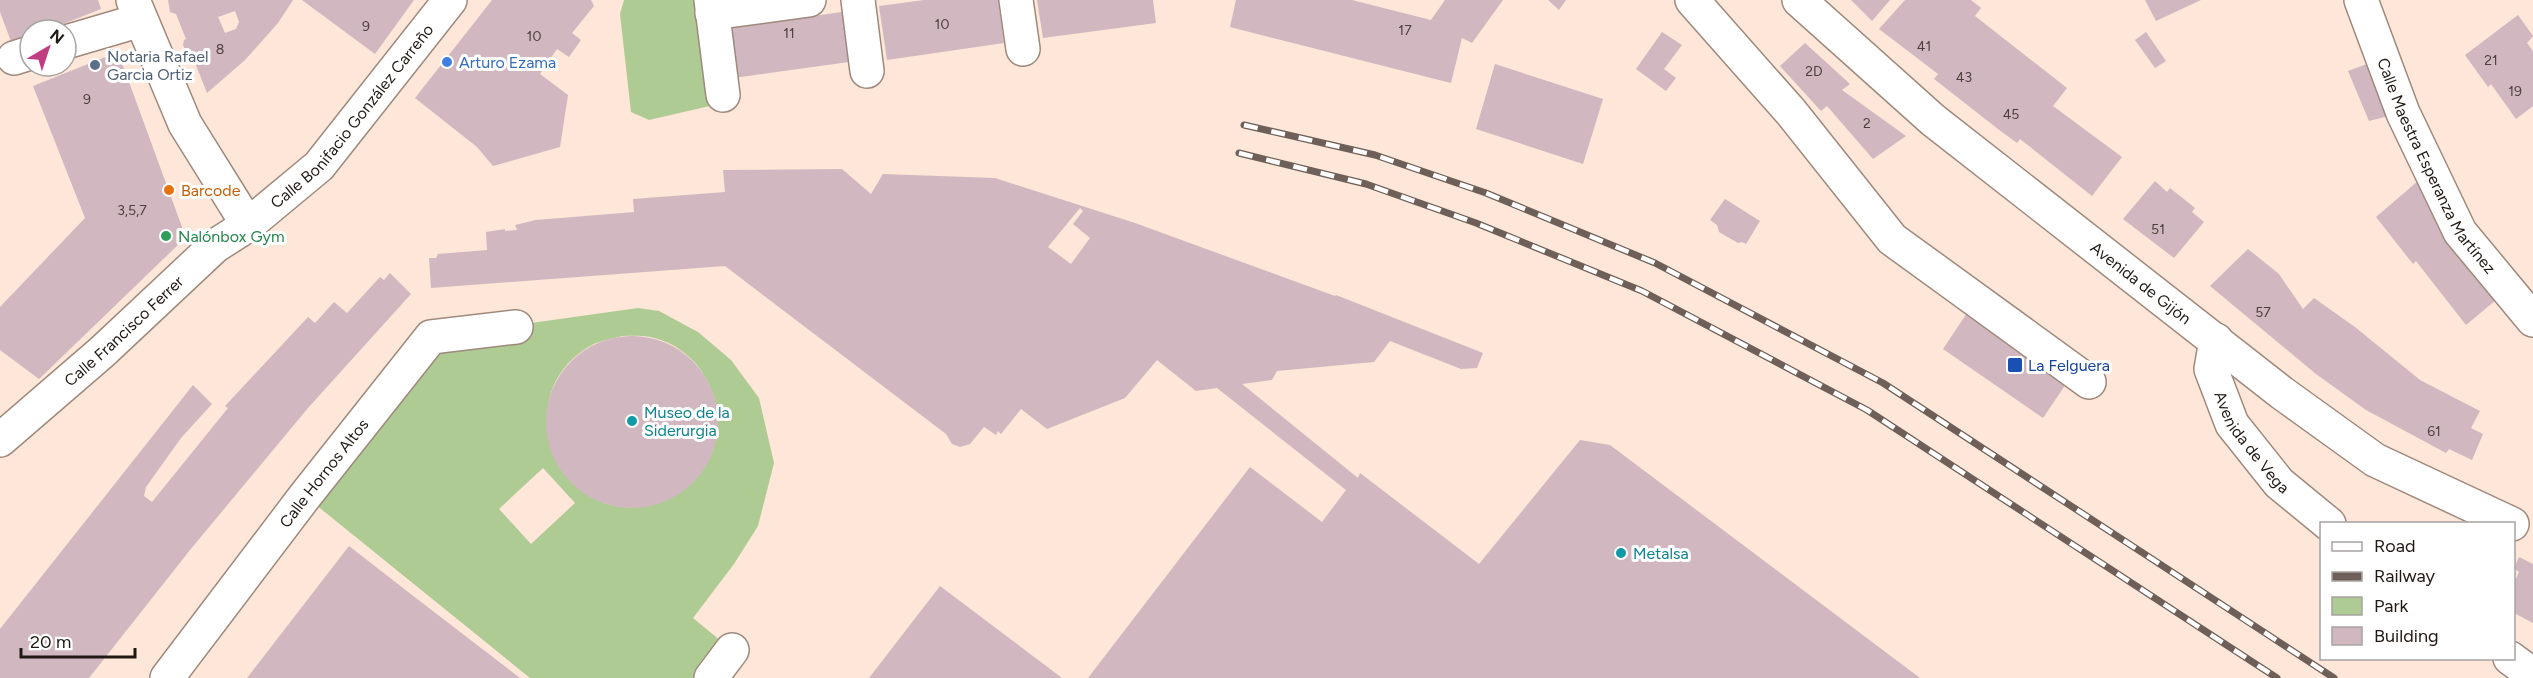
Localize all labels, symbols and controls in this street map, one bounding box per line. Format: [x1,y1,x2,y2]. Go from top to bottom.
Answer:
house number: 10 [935,16,949,33]
north arrow [18,18,78,78]
house number: 9 [362,18,370,35]
street label: Calle Bonifacio González Carreño [266,20,437,212]
house number: 17 [1398,22,1412,39]
text: N [46,25,68,48]
house number: 11 [783,25,795,42]
house number: 10 [527,28,541,45]
house number: 41 [1917,38,1931,55]
house number: 8 [216,41,224,58]
place label: Notaria Rafael Garcia Ortiz [107,47,209,84]
house number: 21 [2484,52,2498,69]
place label: Arturo Ezama [459,53,556,72]
marker: Arturo Ezama [440,55,454,69]
street label: Calle Maestra Esperanza Martínez [2374,55,2500,277]
marker: Notaria Rafael Garcia Ortiz [88,58,102,72]
house number: 2D [1805,63,1823,80]
house number: 43 [1956,69,1972,86]
house number: 19 [2508,83,2522,100]
house number: 9 [83,91,91,108]
house number: 45 [2003,106,2019,123]
house number: 2 [1863,115,1871,132]
place label: Barcode [181,181,241,200]
marker: Barcode [162,183,176,197]
house number: 3,5,7 [117,202,147,219]
house number: 51 [2151,221,2165,238]
place label: Nalónbox Gym [178,227,285,246]
marker: Nalónbox Gym [159,229,173,243]
street label: Avenida de Gijón [2087,238,2195,328]
street label: Calle Francisco Ferrer [60,271,187,390]
house number: 57 [2255,304,2271,321]
marker: La Felguera [2006,356,2024,374]
place label: La Felguera [2028,356,2110,375]
street label: Avenida de Vega [2211,388,2293,497]
place label: Museo de la Siderurgia [644,403,730,440]
marker: Museo de la Siderurgia [625,414,639,428]
street label: Calle Hornos Altos [275,415,372,531]
house number: 61 [2427,423,2441,440]
legend [2320,522,2515,660]
text: Road [2374,535,2415,557]
place label: Metalsa [1633,544,1689,563]
marker: Metalsa [1614,546,1628,560]
text: Railway [2374,565,2436,587]
text: Park [2374,595,2409,617]
scale bar [21,621,135,659]
text: Building [2374,625,2439,647]
text: 20 m [30,631,71,653]

